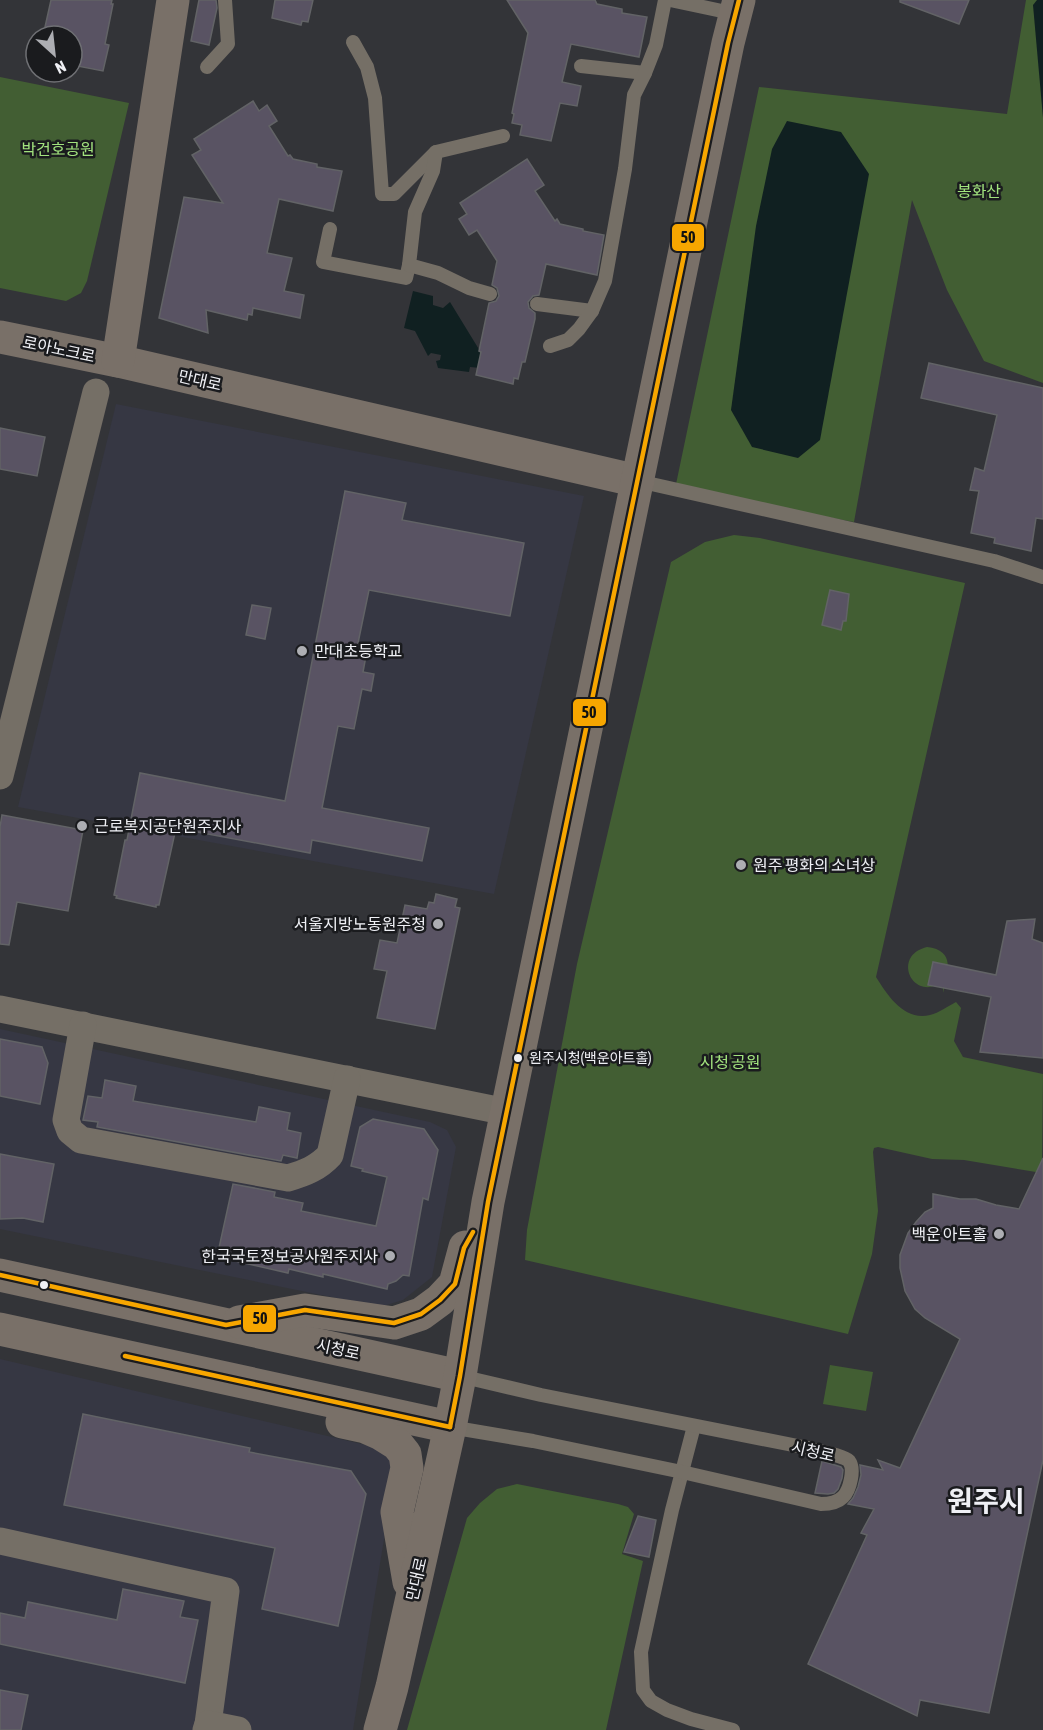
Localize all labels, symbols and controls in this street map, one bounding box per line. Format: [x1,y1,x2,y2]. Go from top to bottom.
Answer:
north arrow [24,24,84,84]
text: N [53,57,69,78]
park label: 박건호공원 [21,140,95,158]
park label: 봉화산 [957,182,1001,200]
line badge: 50 [671,223,705,252]
text: 50 [680,228,696,246]
street label: 로아노크로 [21,333,97,366]
street label: 만대로 [176,366,224,394]
place label: 만대초등학교 [314,642,402,660]
marker: 만대초등학교 [295,644,309,658]
line badge: 50 [572,698,607,727]
text: 50 [581,703,597,721]
place label: 근로복지공단원주지사 [94,817,241,835]
marker: 근로복지공단원주지사 [75,819,89,833]
place label: 원주 평화의 소녀상 [753,856,875,874]
marker: 원주 평화의 소녀상 [734,858,748,872]
place label: 서울지방노동원주청 [294,915,426,933]
marker: 서울지방노동원주청 [431,917,445,931]
place label: 원주시청(백운아트홀) [529,1050,652,1066]
marker: 원주시청(백운아트홀) [512,1052,524,1064]
park label: 시청 공원 [699,1053,761,1071]
place label: 백운 아트홀 [911,1225,987,1243]
marker: 백운 아트홀 [992,1227,1006,1241]
place label: 한국국토정보공사원주지사 [201,1247,378,1265]
marker: 한국국토정보공사원주지사 [383,1249,397,1263]
unlabelled marker [38,1279,50,1291]
line badge: 50 [242,1304,277,1333]
text: 50 [252,1309,268,1327]
street label: 시청로 [315,1336,362,1362]
street label: 시청로 [789,1437,837,1465]
district label: 원주시 [947,1485,1025,1517]
street label: 만대로 [402,1555,430,1603]

